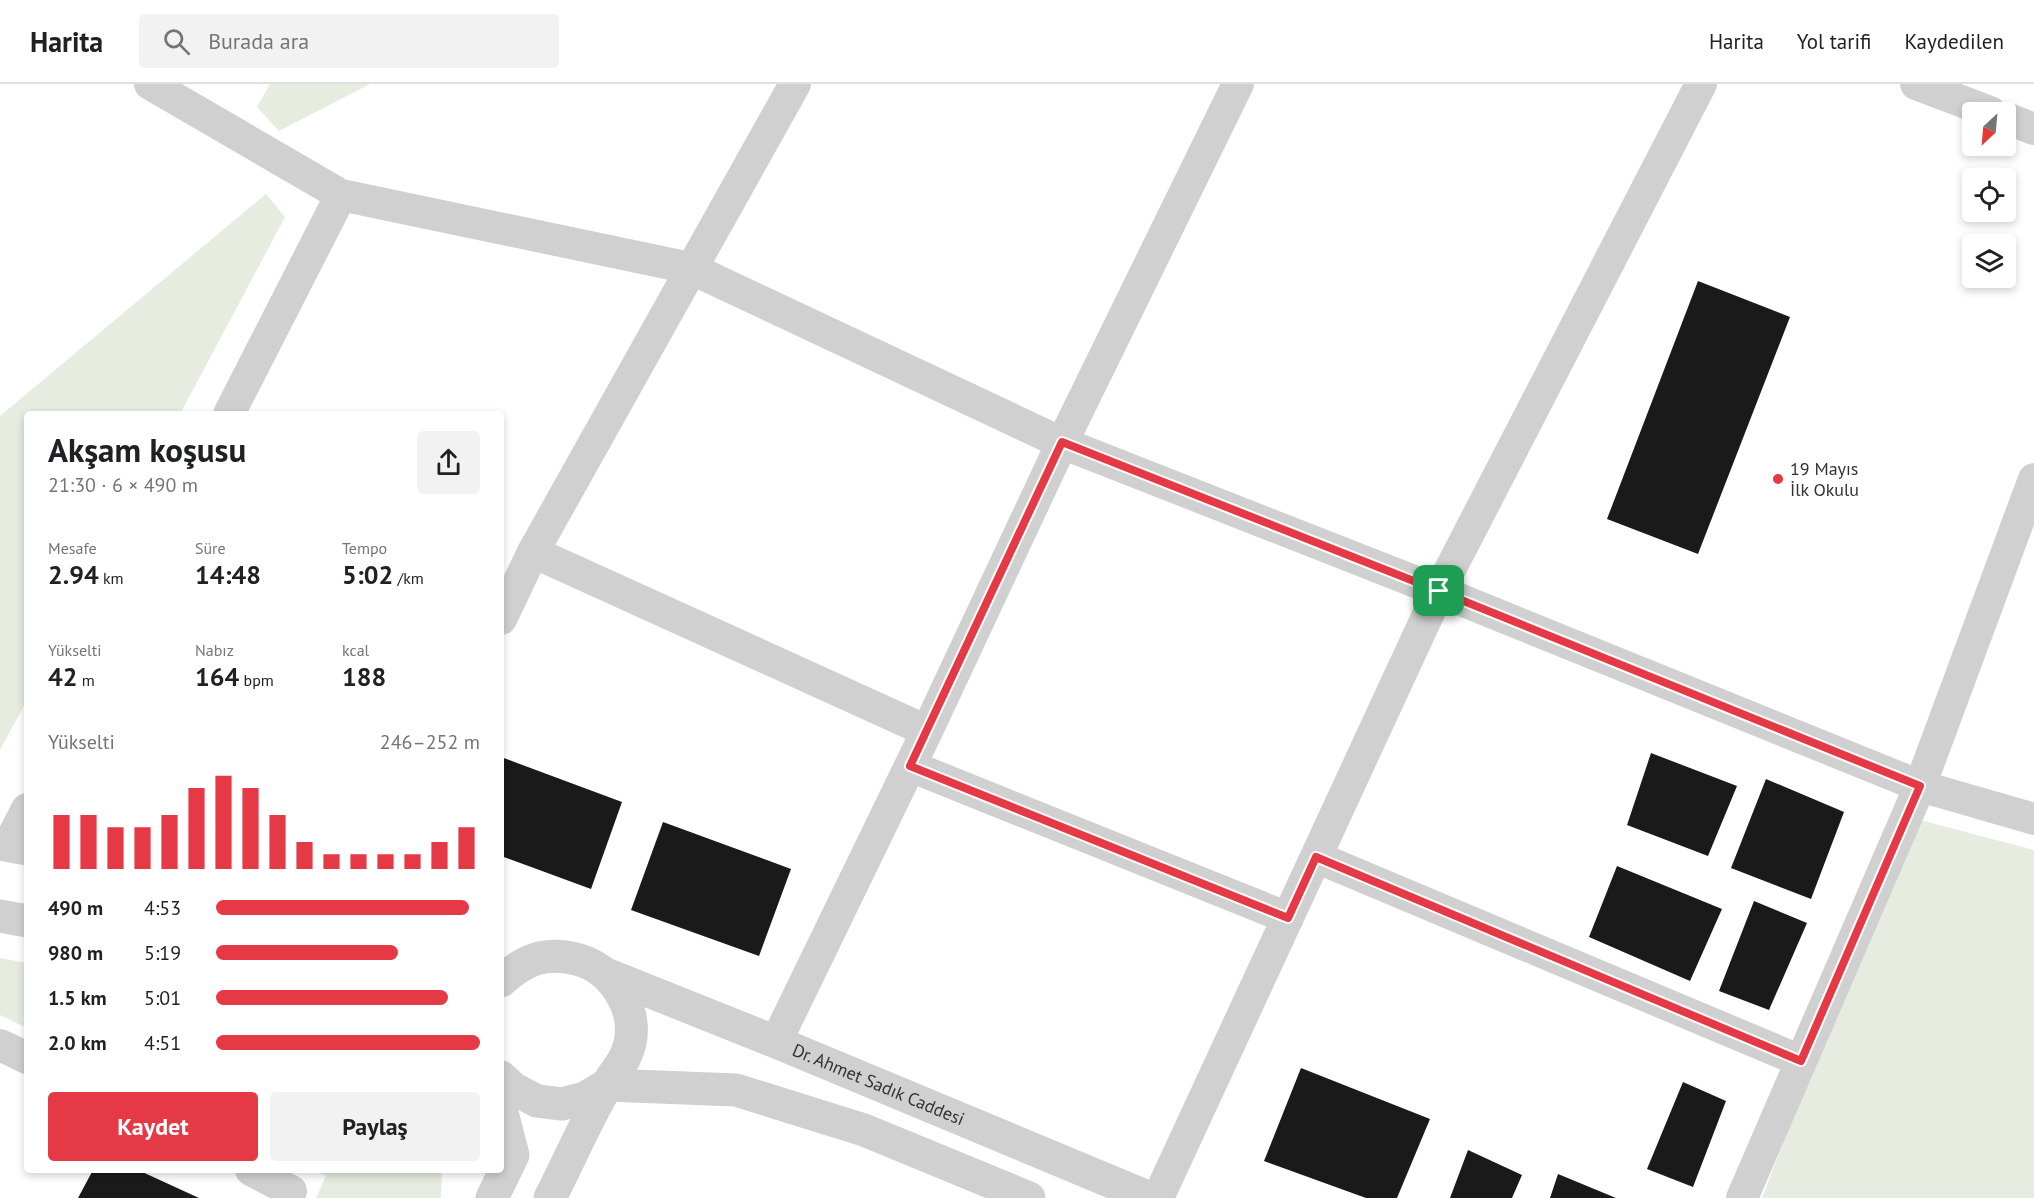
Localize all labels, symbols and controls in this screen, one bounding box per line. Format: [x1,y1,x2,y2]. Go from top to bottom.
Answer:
search box [139,14,559,68]
text: Harita [30,23,103,60]
icon: search [160,25,193,58]
text: Burada ara [208,27,309,55]
text: Harita [1709,28,1764,55]
text: Yol tarifi [1797,28,1871,55]
text: Kaydedilen [1904,28,2004,55]
north arrow [1962,102,2016,156]
map controls [1962,102,2016,288]
button: locate [1962,168,2016,222]
button: layers [1962,234,2016,288]
text: Akşam koşusu [48,428,246,471]
button: share [417,431,480,494]
place label: 19 Mayıs İlk Okulu [1790,457,1859,501]
text: 21:30 · 6 × 490 m [48,472,198,498]
marker: 19 Mayıs İlk Okulu [1771,472,1785,486]
text: Mesafe [48,538,97,558]
text: Süre [195,538,226,558]
text: Tempo [342,538,387,558]
text: 2.94 [48,558,99,591]
text: 14:48 [195,558,261,591]
text: 5:02 [342,558,393,591]
pin [1413,565,1464,616]
text: km [99,568,124,588]
text: /km [393,568,424,588]
icon: arrive [1422,574,1455,607]
text: Yükselti [48,640,101,660]
text: Nabız [195,640,234,660]
text: kcal [342,640,369,660]
text: 42 [48,660,77,693]
text: 164 [195,660,239,693]
text: 188 [342,660,386,693]
text: m [77,670,95,690]
text: bpm [239,670,274,690]
text: Yükselti [48,729,115,755]
text: 246–252 m [380,729,480,755]
text: 490 m [48,895,103,921]
text: 4:53 [144,895,181,921]
text: 980 m [48,940,103,966]
text: 5:19 [144,940,181,966]
text: 1.5 km [48,985,107,1011]
text: 5:01 [144,985,181,1011]
text: 2.0 km [48,1030,107,1056]
text: 4:51 [144,1030,181,1056]
street label: Dr. Ahmet Sadık Caddesi [789,1038,968,1130]
button: Kaydet [48,1092,258,1161]
button: Paylaş [270,1092,480,1161]

